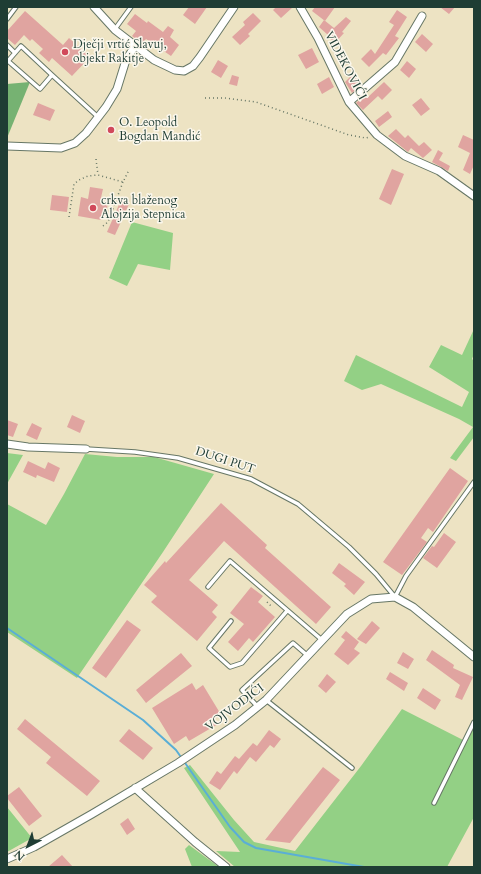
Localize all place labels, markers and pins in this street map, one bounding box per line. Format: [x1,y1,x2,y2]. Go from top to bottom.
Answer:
place label: Dječji vrtić Slavuj, objekt Rakitje [73,38,167,66]
marker: Dječji vrtić Slavuj, objekt Rakitje [60,47,70,57]
place label: O. Leopold Bogdan Mandić [119,116,201,144]
marker: O. Leopold Bogdan Mandić [106,125,116,135]
place label: crkva blaženog Alojzija Stepnica [101,194,185,222]
marker: crkva blaženog Alojzija Stepnica [88,203,98,213]

